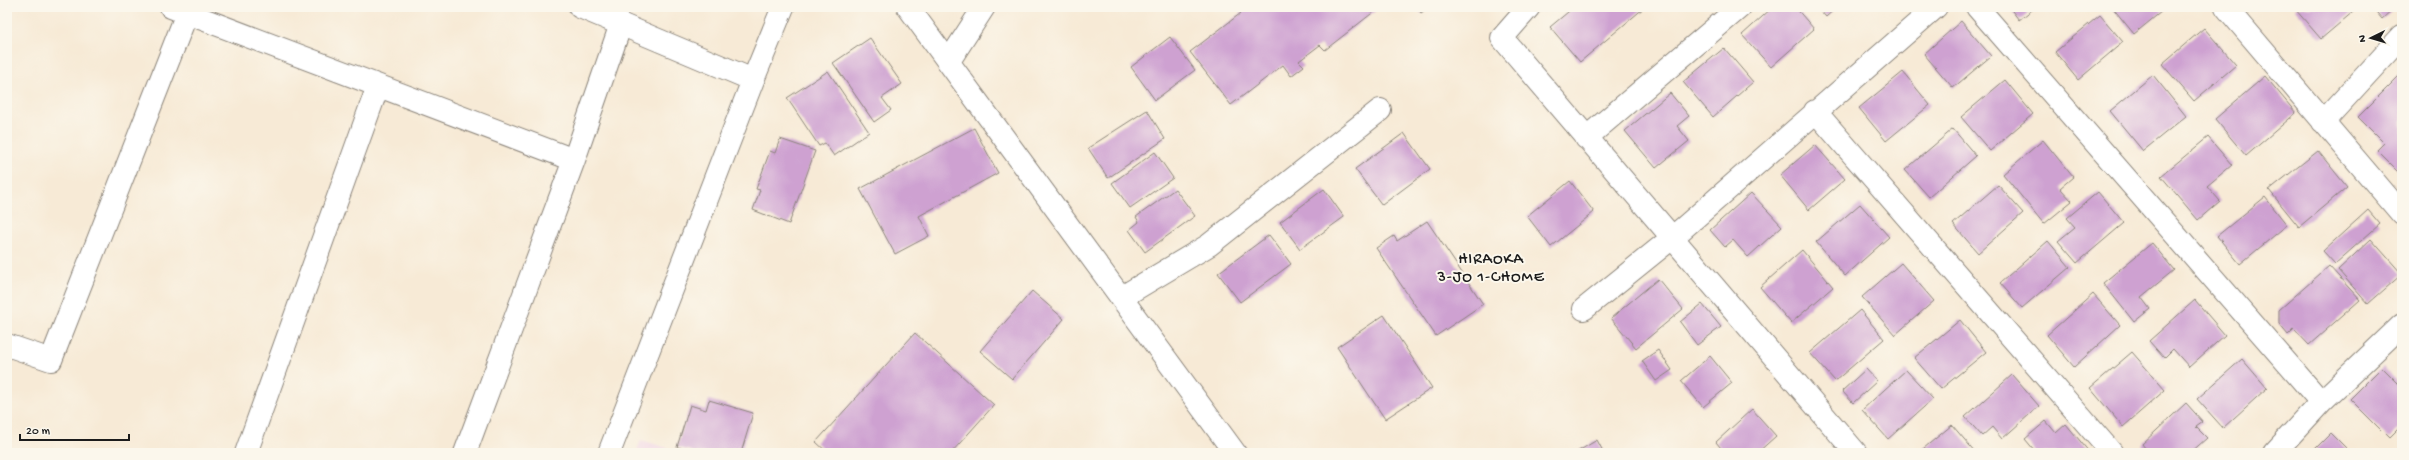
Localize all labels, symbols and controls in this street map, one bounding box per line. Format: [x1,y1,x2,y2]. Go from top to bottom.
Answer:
north arrow [2351,18,2391,58]
text: N [2357,35,2369,43]
district label: HIRAOKA 3-JO 1-CHOME [1436,251,1545,288]
scale bar [20,416,129,442]
text: 20 m [26,425,51,439]

